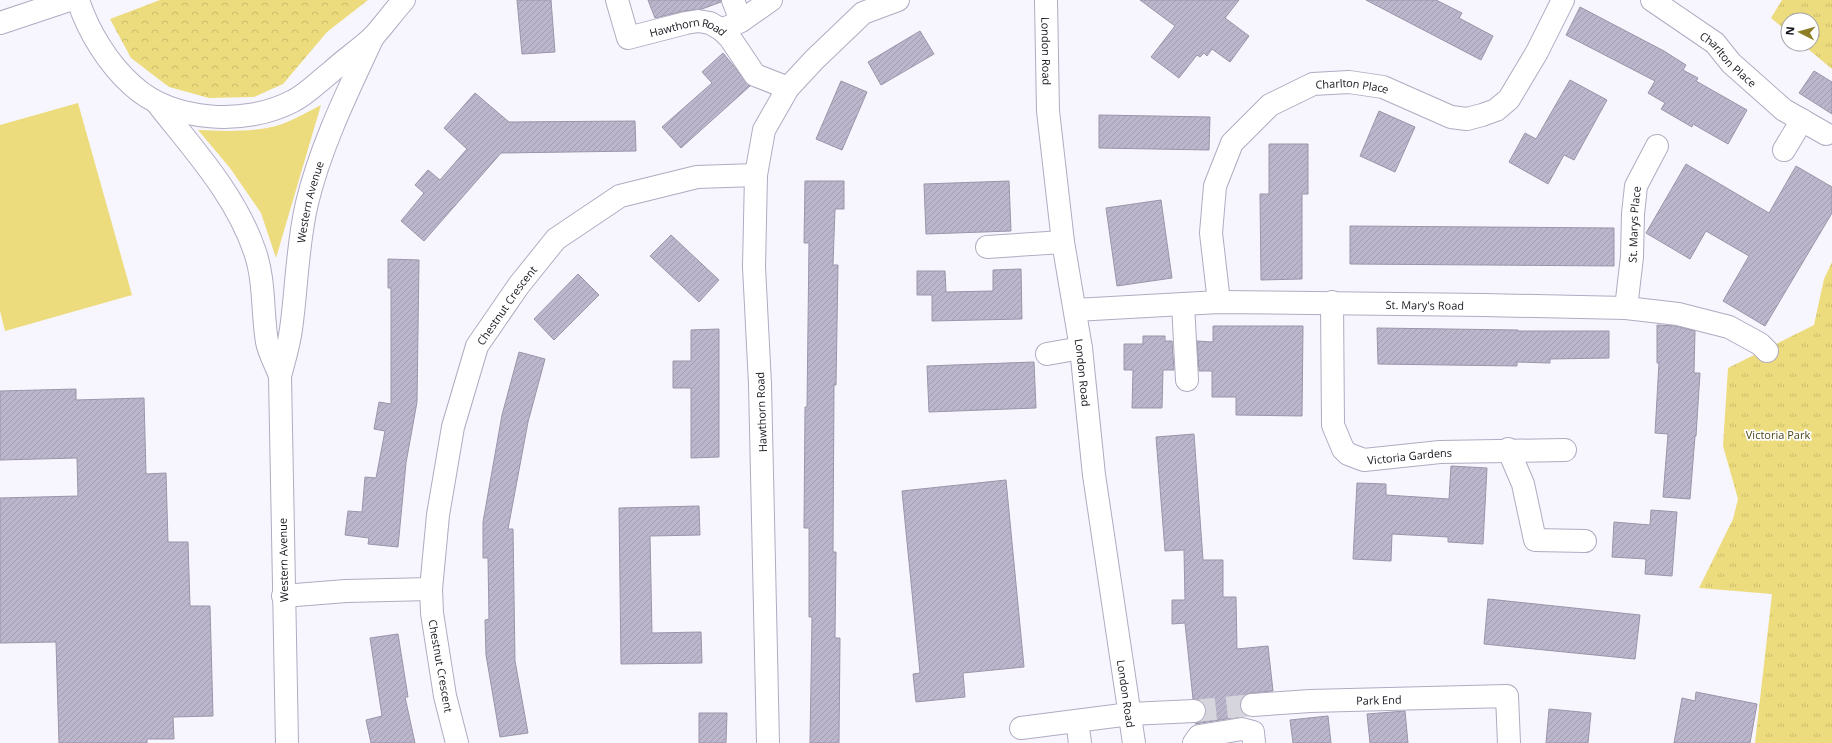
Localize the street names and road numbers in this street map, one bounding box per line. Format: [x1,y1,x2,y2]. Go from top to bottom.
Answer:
street label: Hawthorn Road [648,13,731,40]
street label: London Road [1039,17,1055,85]
street label: Charlton Place [1697,28,1760,90]
street label: Charlton Place [1315,74,1392,96]
street label: Western Avenue [293,159,326,244]
street label: St. Marys Place [1624,185,1643,264]
street label: Chestnut Crescent [473,262,540,348]
street label: St. Mary's Road [1385,296,1464,312]
street label: London Road [1072,337,1094,407]
street label: Hawthorn Road [752,372,770,452]
street label: Victoria Gardens [1367,444,1452,467]
street label: Western Avenue [275,518,291,602]
street label: Chestnut Crescent [425,618,457,714]
street label: London Road [1114,659,1139,728]
street label: Park End [1356,691,1402,707]

